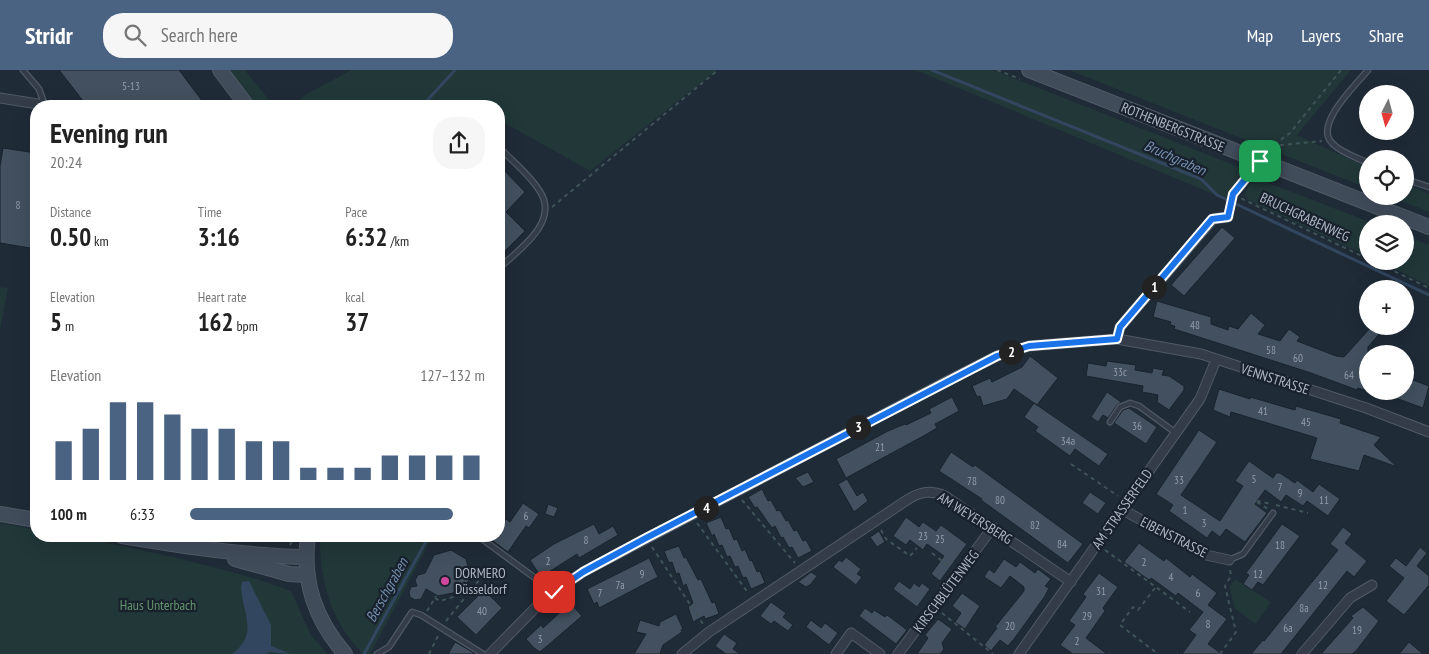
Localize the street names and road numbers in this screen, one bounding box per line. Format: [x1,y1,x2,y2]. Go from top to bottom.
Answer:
street label: ROTHENBERGSTRASSE [1119,98,1227,156]
street label: BRUCHGRABENWEG [1257,188,1353,246]
street label: VENNSTRASSE [1238,359,1311,399]
street label: AM STRASSERFELD [1088,466,1156,552]
street label: AM WEYERSBERG [934,488,1016,548]
street label: EIBENSTRASSE [1138,512,1210,562]
street label: KIRSCHBLÜTENWEG [909,546,983,636]

